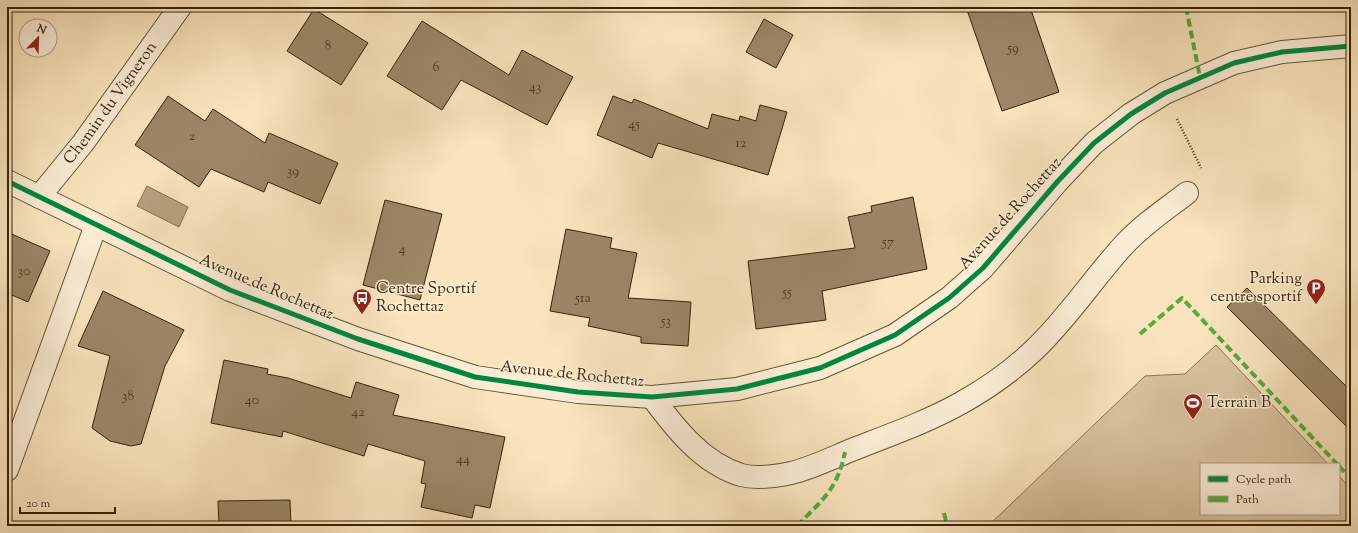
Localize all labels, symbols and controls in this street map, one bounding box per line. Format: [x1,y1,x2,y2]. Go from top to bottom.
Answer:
north arrow [18,18,58,58]
text: N [33,20,49,39]
street label: Chemin du Vigneron [58,37,163,170]
house number: 8 [325,37,332,57]
house number: 59 [1006,39,1019,59]
house number: 6 [433,58,440,78]
house number: 43 [529,78,542,98]
house number: 45 [628,115,640,135]
house number: 2 [189,127,196,147]
house number: 12 [735,134,747,154]
street label: Avenue de Rochettaz [954,153,1068,275]
house number: 39 [287,162,299,182]
house number: 57 [881,233,894,253]
house number: 4 [398,240,406,260]
street label: Avenue de Rochettaz [195,249,337,327]
house number: 30 [18,262,30,282]
place label: Parking centre sportif [1210,268,1303,309]
parking icon: Parking centre sportif [1305,277,1327,305]
place label: Centre Sportif Rochettaz [376,278,478,319]
house number: 55 [781,283,792,303]
bus stop icon: Centre Sportif Rochettaz [351,287,373,315]
house number: 51a [574,289,592,309]
house number: 53 [660,312,672,332]
street label: Avenue de Rochettaz [499,356,645,394]
house number: 38 [122,387,134,407]
house number: 40 [245,391,259,411]
sports icon: Terrain B [1182,392,1204,420]
place label: Terrain B [1207,392,1271,415]
house number: 42 [351,403,365,423]
house number: 44 [456,450,470,470]
legend [1200,463,1340,515]
text: Cycle path [1236,471,1291,489]
scale bar [20,489,115,515]
text: Path [1236,491,1259,509]
text: 20 m [26,495,51,513]

